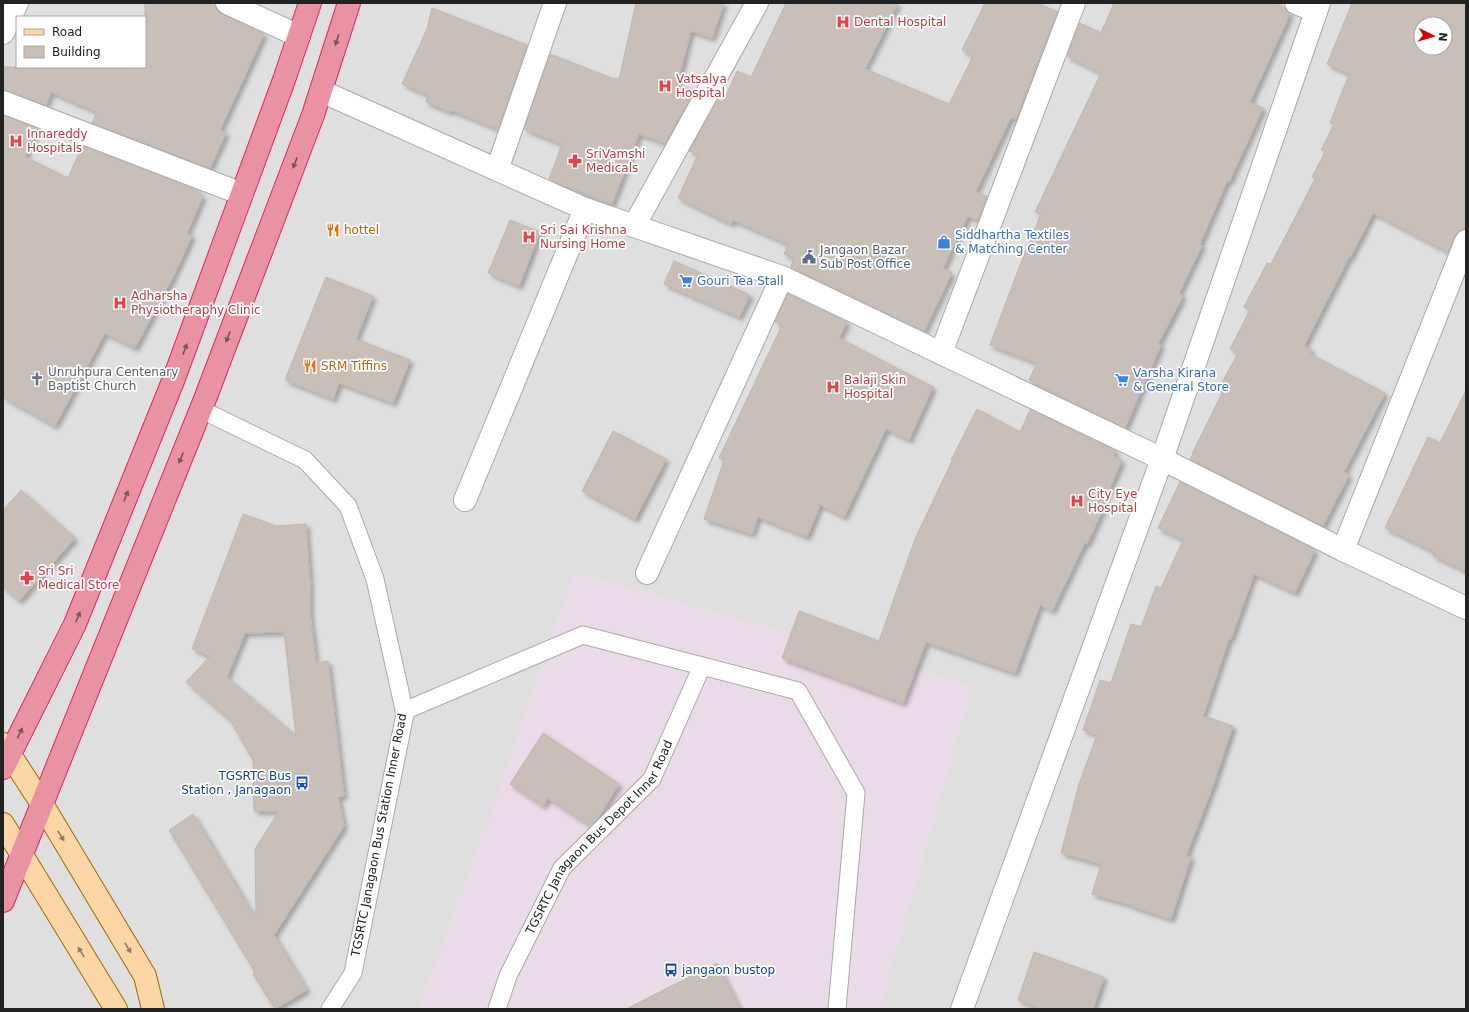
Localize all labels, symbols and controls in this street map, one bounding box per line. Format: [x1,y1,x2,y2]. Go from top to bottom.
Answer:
hospital icon: Dental Hospital [835,14,851,30]
place label: Dental Hospital [854,15,946,29]
legend [16,16,146,68]
north arrow [1413,16,1453,56]
text: Road [52,25,82,39]
text: N [1436,32,1449,42]
one-way arrow [334,34,340,46]
text: Building [52,45,101,59]
place label: Vatsalya Hospital [676,72,727,100]
hospital icon: Vatsalya Hospital [657,78,673,94]
place label: Innareddy Hospitals [27,127,88,155]
hospital icon: Innareddy Hospitals [8,133,24,149]
place label: SriVamshi Medicals [586,147,645,175]
pharmacy icon: SriVamshi Medicals [567,153,583,169]
one-way arrow [291,157,297,169]
restaurant icon: hottel [325,222,341,238]
place label: hottel [344,223,379,237]
place label: Sri Sai Krishna Nursing Home [540,223,627,251]
place label: Siddhartha Textiles & Matching Center [955,228,1069,256]
hospital icon: Sri Sai Krishna Nursing Home [521,229,537,245]
shop icon: Siddhartha Textiles & Matching Center [936,234,952,250]
place label: Jangaon Bazar Sub Post Office [819,243,911,271]
public building icon: Jangaon Bazar Sub Post Office [801,249,817,265]
supermarket icon: Gouri Tea Stall [678,273,694,289]
place label: Gouri Tea Stall [697,274,784,288]
place label: Adharsha Physiotheraphy Clinic [131,289,261,317]
hospital icon: Adharsha Physiotheraphy Clinic [112,295,128,311]
one-way arrow [225,331,231,343]
one-way arrow [182,343,188,355]
restaurant icon: SRM Tiffins [302,358,318,374]
place label: SRM Tiffins [321,359,387,373]
place label: Unruhpura Centenary Baptist Church [48,365,178,393]
place label: Varsha Kirana & General Store [1133,366,1229,394]
church icon: Unruhpura Centenary Baptist Church [29,371,45,387]
supermarket icon: Varsha Kirana & General Store [1114,372,1130,388]
place label: Balaji Skin Hospital [844,373,906,401]
hospital icon: Balaji Skin Hospital [825,379,841,395]
one-way arrow [178,452,184,463]
place label: City Eye Hospital [1088,487,1137,515]
one-way arrow [124,490,130,502]
hospital icon: City Eye Hospital [1069,493,1085,509]
place label: Sri Sri Medical Store [38,564,120,592]
pharmacy icon: Sri Sri Medical Store [19,570,35,586]
one-way arrow [75,610,81,622]
street label: TGSRTC Janagaon Bus Station Inner Road [348,712,409,959]
one-way arrow [17,728,24,739]
street label: TGSRTC Janagaon Bus Depot Inner Road [523,738,675,938]
place label: TGSRTC Bus Station , Janagaon [181,769,291,797]
bus stop icon: TGSRTC Bus Station , Janagaon [294,775,310,791]
one-way arrow [57,831,65,841]
one-way arrow [124,942,131,954]
one-way arrow [78,946,85,958]
bus stop icon: jangaon bustop [663,962,679,978]
place label: jangaon bustop [681,963,775,977]

